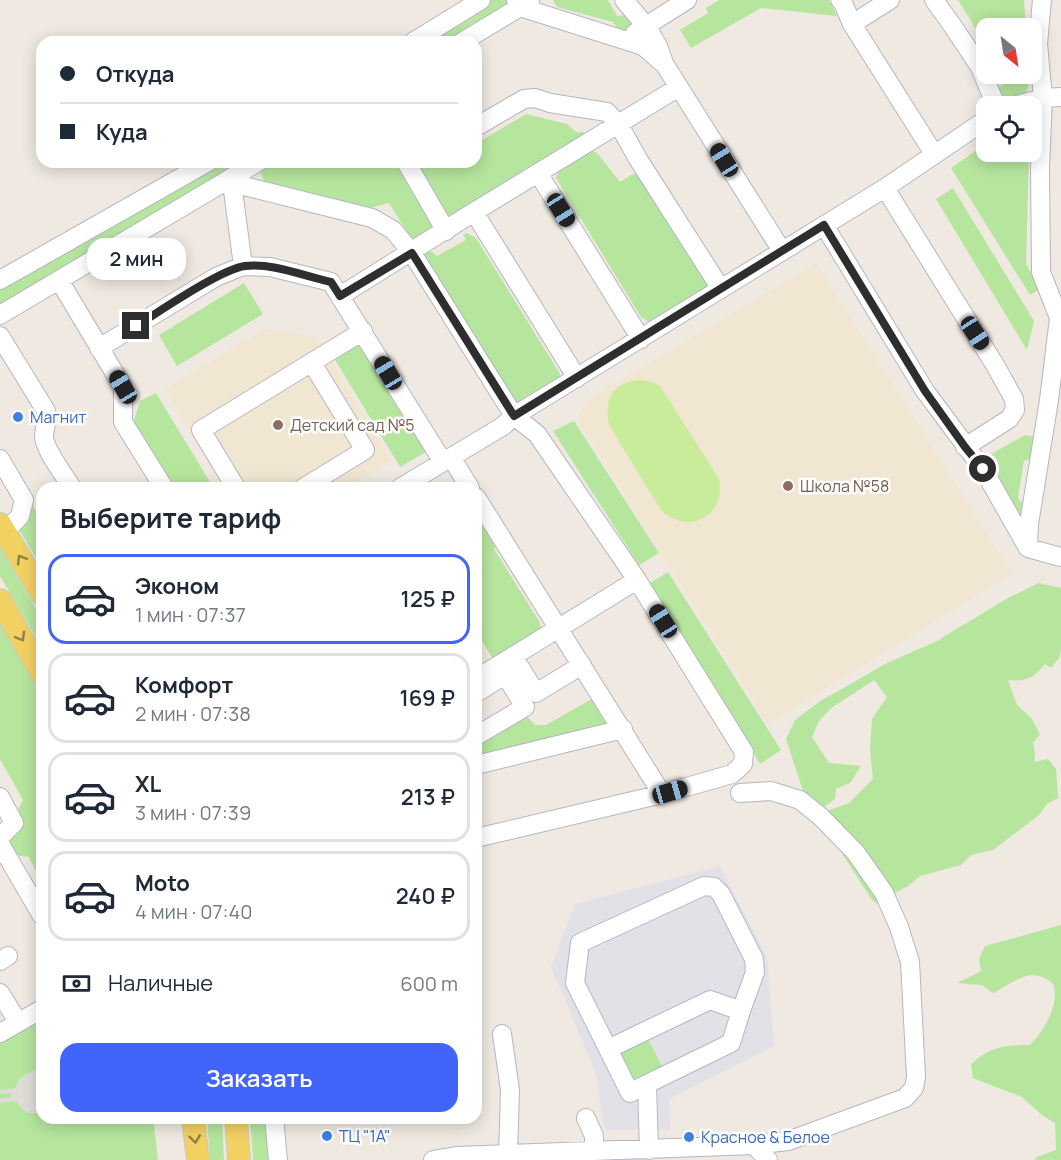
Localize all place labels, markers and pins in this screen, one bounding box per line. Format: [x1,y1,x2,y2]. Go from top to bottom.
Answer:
place label: Магнит [30,406,86,428]
marker: Магнит [11,410,25,424]
place label: Детский сад №5 [290,414,415,436]
marker: Детский сад №5 [271,418,285,432]
place label: Школа №58 [800,475,889,497]
marker: Школа №58 [781,479,795,493]
place label: ТЦ "1А" [339,1125,391,1147]
place label: Красное & Белое [701,1126,830,1148]
marker: ТЦ "1А" [320,1129,334,1143]
marker: Красное & Белое [682,1130,696,1144]

